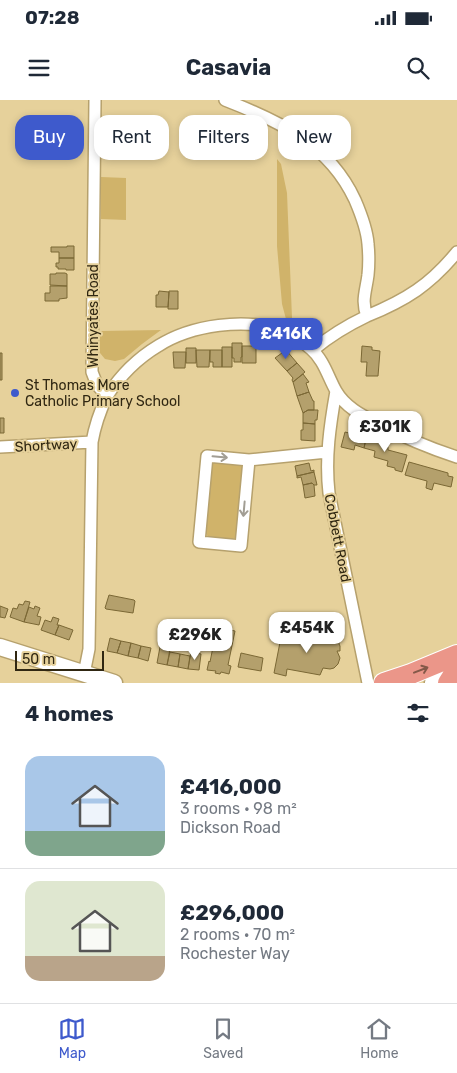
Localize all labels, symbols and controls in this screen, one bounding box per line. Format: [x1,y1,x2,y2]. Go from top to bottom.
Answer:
text: 07:28 [25,6,80,29]
icon: menu [25,54,53,82]
text: Casavia [186,54,271,81]
icon: search [404,54,432,82]
chip: Buy [15,115,84,160]
chip: Rent [94,115,169,160]
chip: Filters [179,115,268,160]
chip: New [278,115,351,160]
street label: Whinyates Road [85,264,102,368]
pin: £416K [251,318,321,360]
text: £416K [260,324,312,343]
place label: St Thomas More Catholic Primary School [25,377,180,410]
marker: St Thomas More Catholic Primary School [9,387,21,399]
pin: £301K [350,410,420,453]
text: £301K [359,417,411,436]
street label: Shortway [14,435,78,456]
one-way arrow [212,452,228,462]
street label: Cobbett Road [321,493,354,584]
one-way arrow [239,500,249,516]
pin: £454K [272,612,342,654]
pin: £296K [160,618,230,661]
text: £454K [280,618,334,637]
text: £296K [168,625,222,644]
scale bar [15,648,104,671]
text: 50 m [22,651,55,668]
one-way arrow [413,665,428,674]
icon: filters [404,699,432,727]
text: 4 homes [25,701,114,726]
text: £416,000 [180,774,282,799]
icon: home [65,776,125,836]
text: 3 rooms · 98 m² [180,799,297,818]
text: Dickson Road [180,818,281,837]
text: £296,000 [180,900,284,925]
icon: home [65,901,125,961]
text: 2 rooms · 70 m² [180,925,295,944]
text: Rochester Way [180,944,290,963]
tab: Map [58,1015,86,1062]
tab: Saved [203,1015,243,1062]
tab: Home [360,1015,399,1062]

